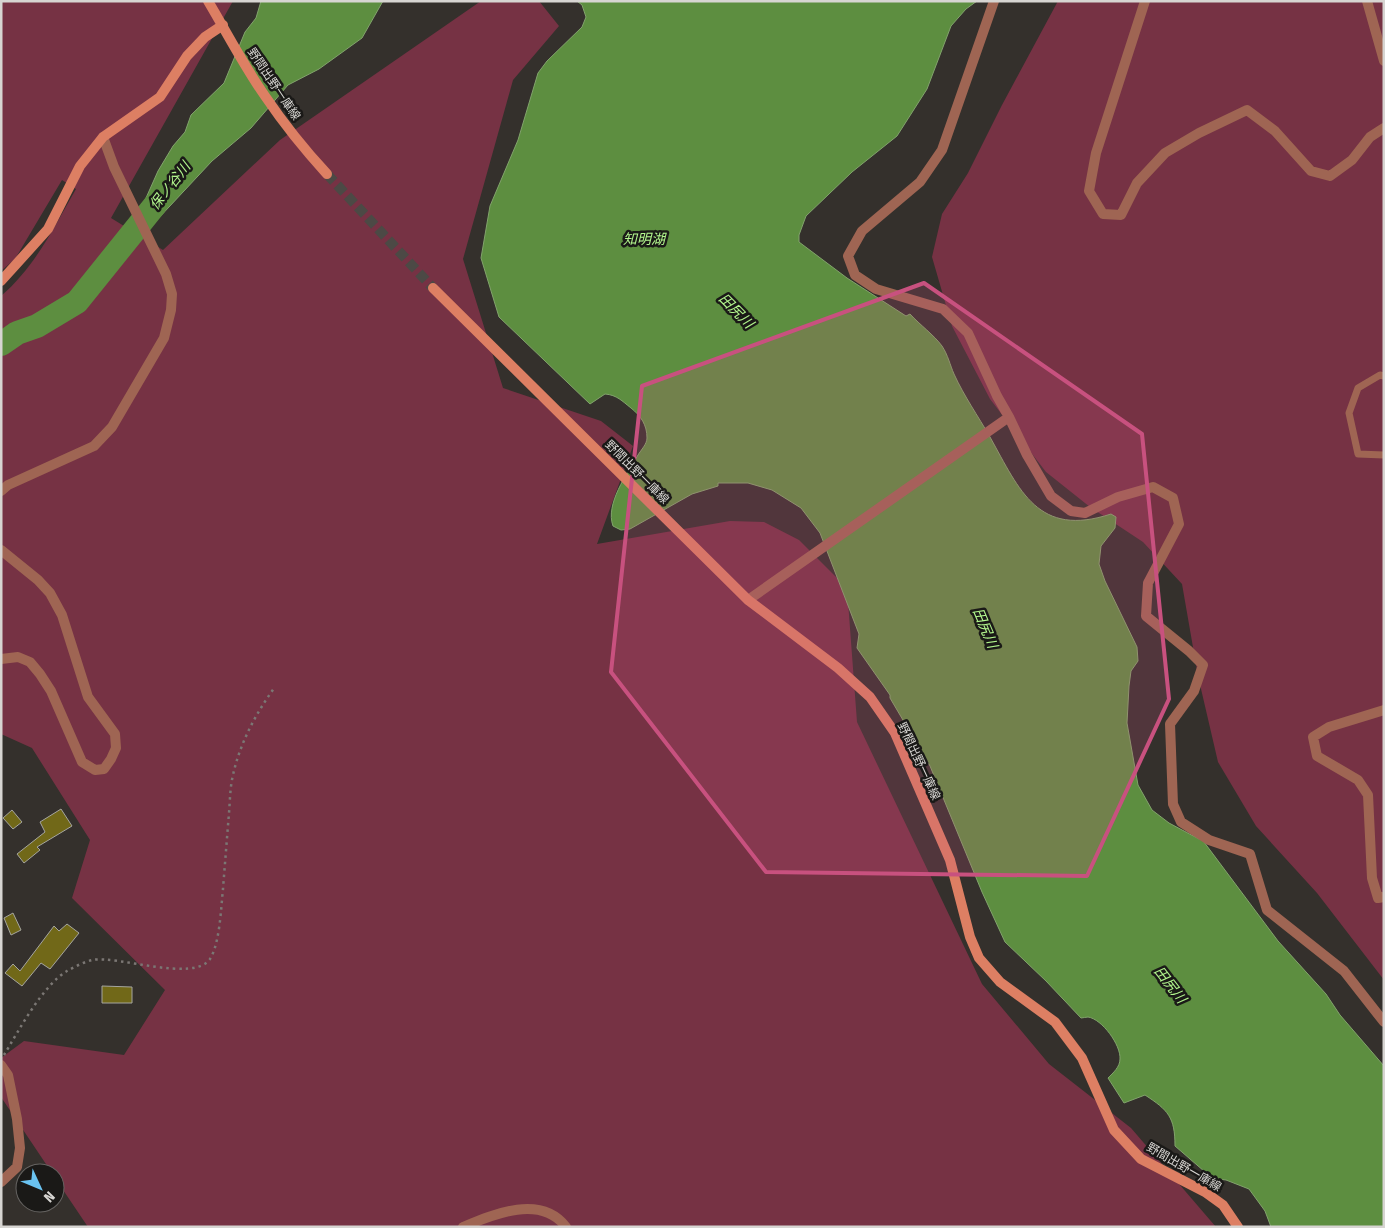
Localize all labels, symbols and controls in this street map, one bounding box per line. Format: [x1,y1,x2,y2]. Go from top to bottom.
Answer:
street label: 野間出野一庫線 [245,45,303,123]
water label: 保ノ谷川 [146,157,195,213]
water label: 知明湖 [623,231,667,248]
water label: 田尻川 [715,290,758,333]
street label: 野間出野一庫線 [602,437,672,507]
water label: 田尻川 [969,605,1002,652]
street label: 野間出野一庫線 [895,720,943,802]
water label: 田尻川 [1150,963,1191,1008]
street label: 野間出野一庫線 [1144,1140,1224,1194]
north arrow [15,1163,65,1213]
text: N [40,1188,58,1206]

